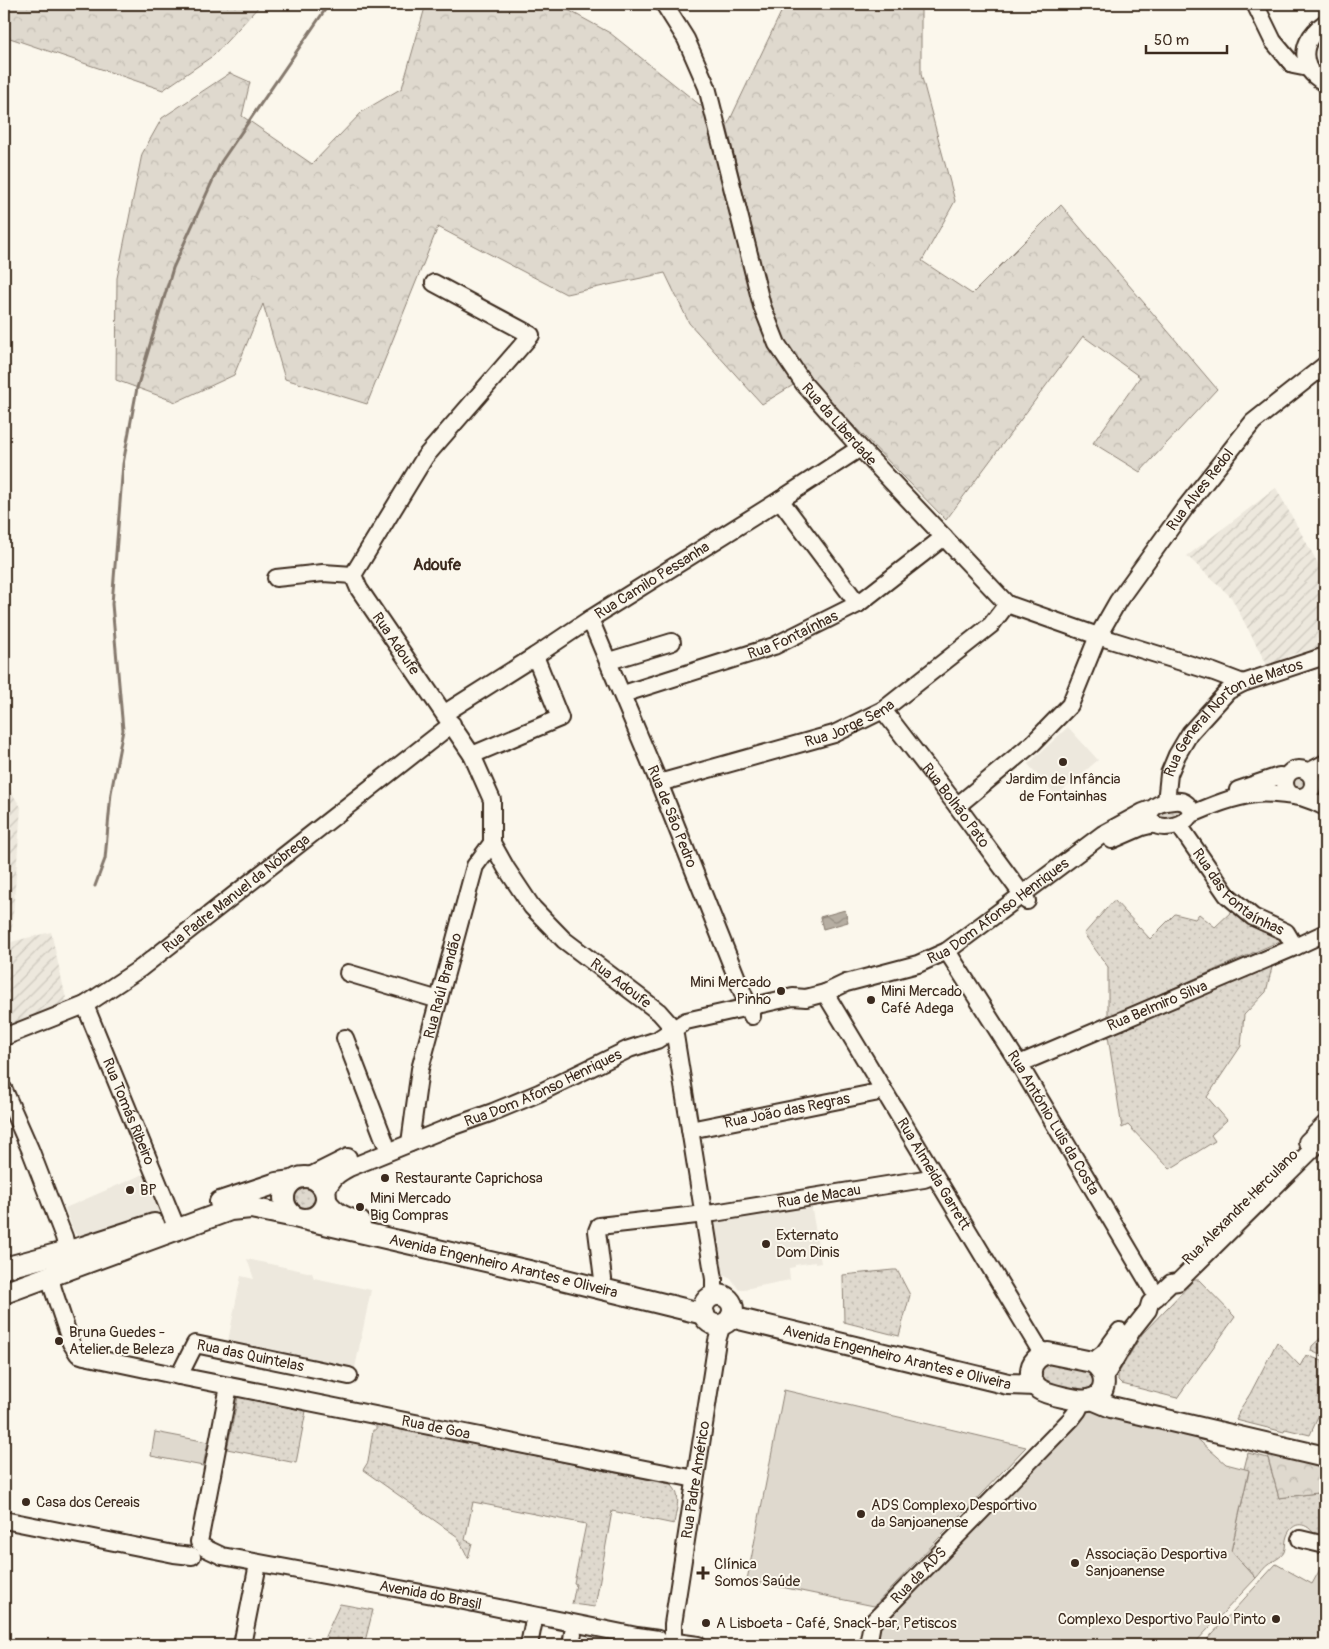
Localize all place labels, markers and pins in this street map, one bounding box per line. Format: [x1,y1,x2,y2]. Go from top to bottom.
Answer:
marker: Jardim de Infância de Fontainhas [1057,756,1069,768]
place label: Jardim de Infância de Fontainhas [1005,770,1121,806]
place label: Mini Mercado Pinho [690,973,771,1009]
place label: Mini Mercado Café Adega [881,982,962,1018]
marker: Mini Mercado Pinho [775,985,787,997]
marker: Mini Mercado Café Adega [865,994,877,1006]
place label: Restaurante Caprichosa [395,1169,543,1188]
marker: Restaurante Caprichosa [379,1172,391,1184]
place label: BP [140,1181,157,1200]
marker: BP [124,1184,136,1196]
place label: Mini Mercado Big Compras [370,1189,451,1225]
marker: Mini Mercado Big Compras [354,1201,366,1213]
place label: Externato Dom Dinis [776,1226,840,1262]
marker: Externato Dom Dinis [760,1238,772,1250]
place label: Bruna Guedes - Atelier de Beleza [69,1323,174,1359]
marker: Bruna Guedes - Atelier de Beleza [53,1335,65,1347]
place label: Casa dos Cereais [36,1493,140,1512]
marker: Casa dos Cereais [20,1496,32,1508]
place label: ADS Complexo Desportivo da Sanjoanense [871,1496,1037,1532]
marker: ADS Complexo Desportivo da Sanjoanense [855,1508,867,1520]
place label: Associação Desportiva Sanjoanense [1085,1545,1227,1581]
place label: Clínica Somos Saúde [714,1555,801,1591]
marker: Associação Desportiva Sanjoanense [1069,1557,1081,1569]
marker: Clínica Somos Saúde [696,1566,710,1580]
place label: Complexo Desportivo Paulo Pinto [1058,1610,1266,1629]
marker: Complexo Desportivo Paulo Pinto [1270,1613,1282,1625]
place label: A Lisboeta - Café, Snack-bar, Petiscos [716,1614,957,1633]
marker: A Lisboeta - Café, Snack-bar, Petiscos [700,1617,712,1629]

